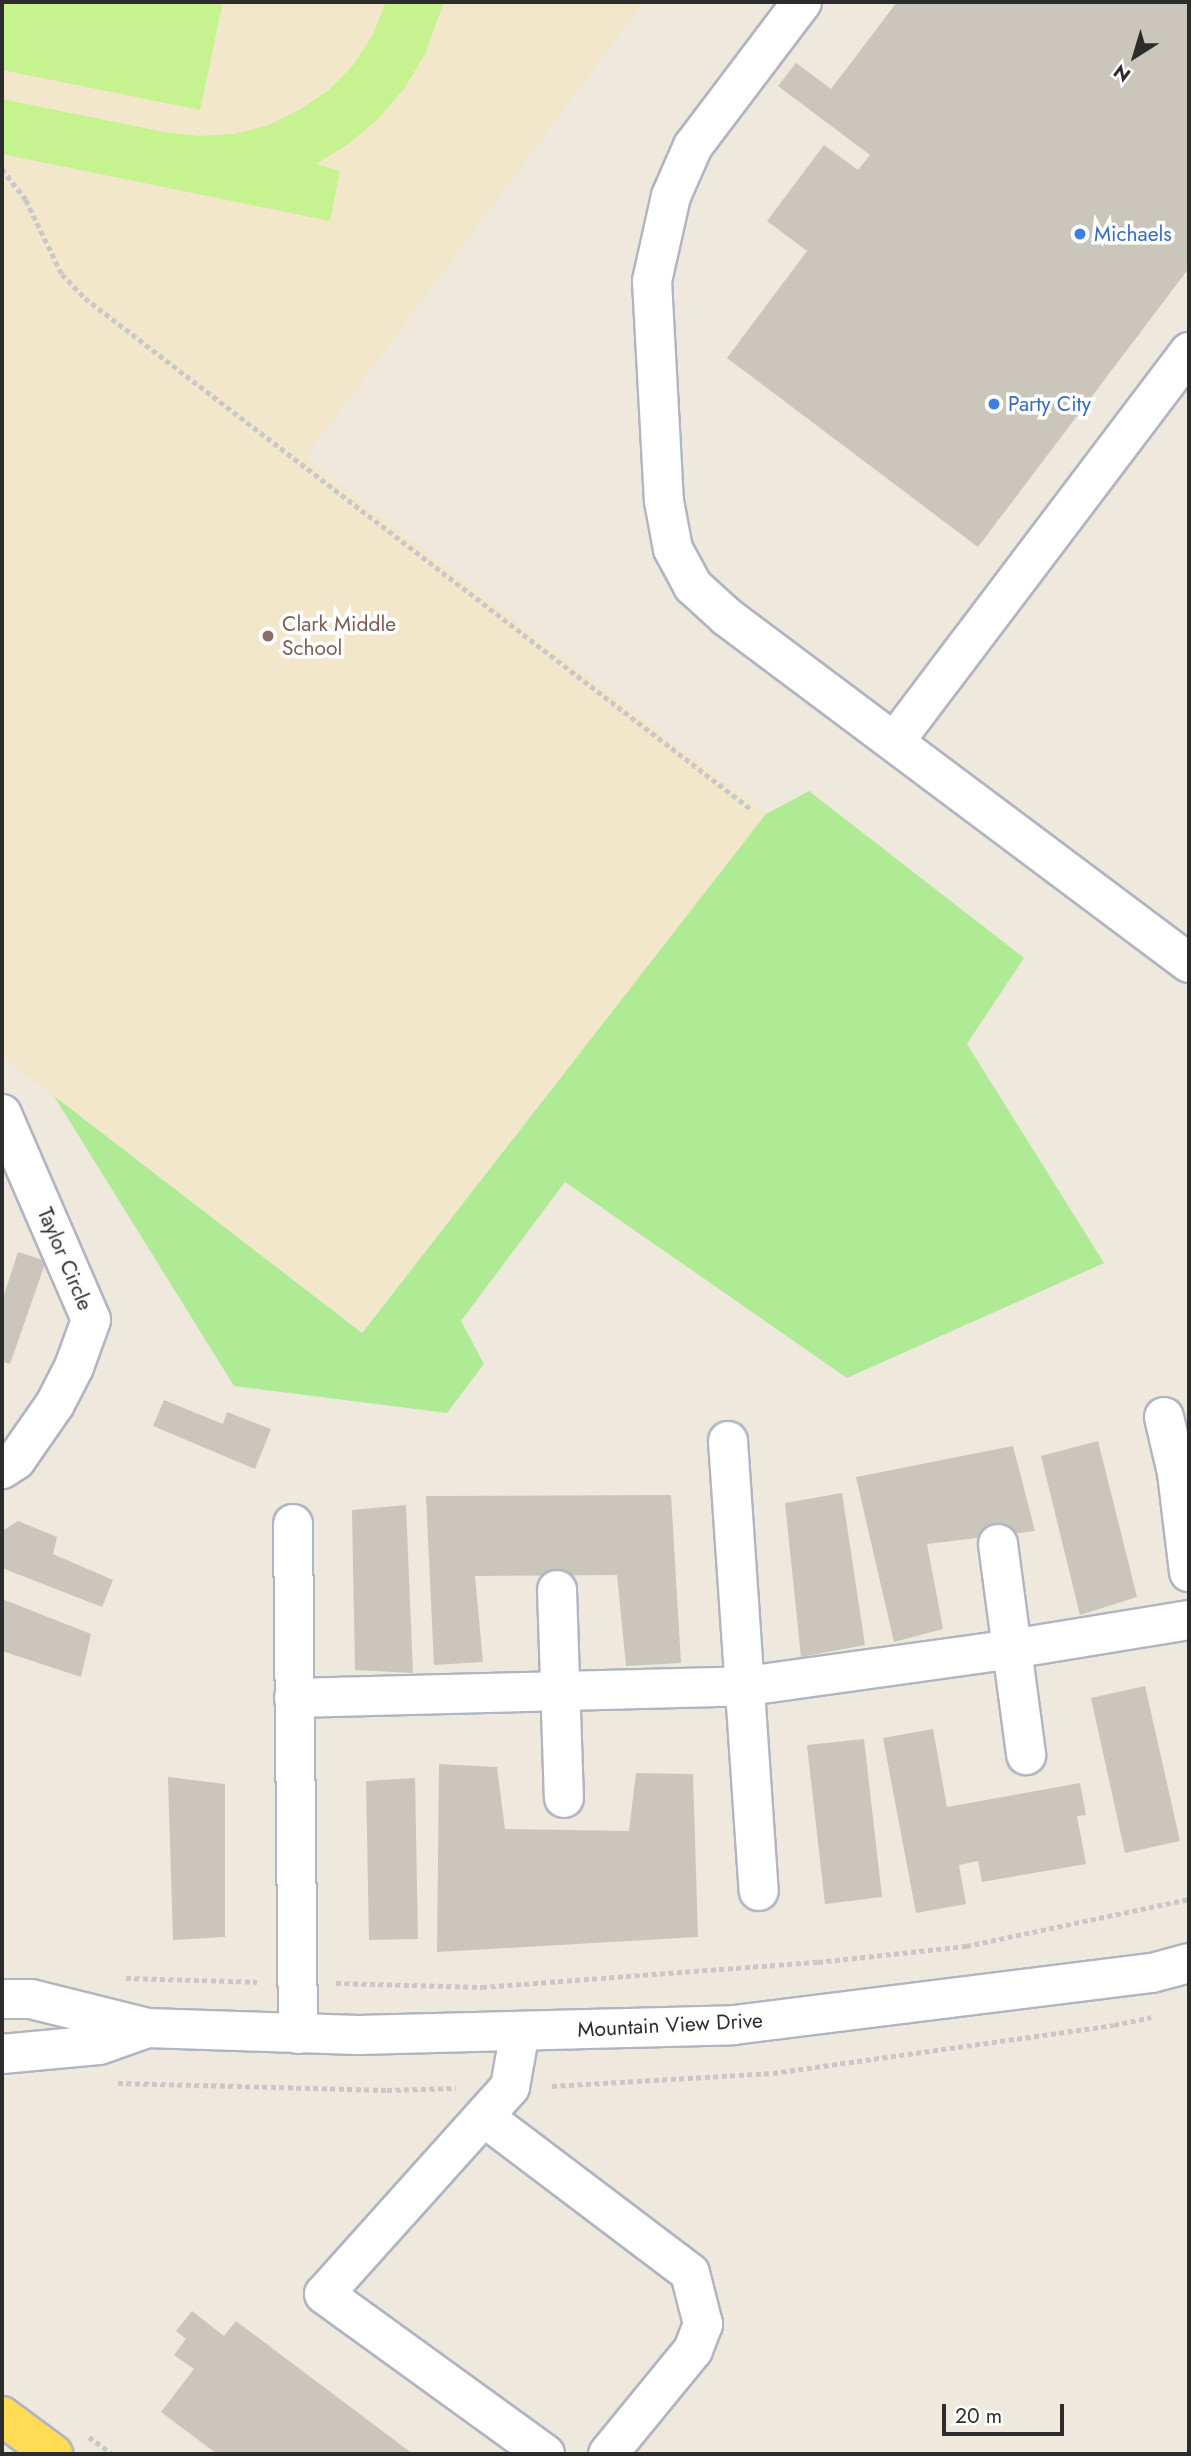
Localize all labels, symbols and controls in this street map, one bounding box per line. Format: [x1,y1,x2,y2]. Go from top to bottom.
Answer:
north arrow [1100,21,1170,91]
text: N [1108,58,1136,88]
place label: Michaels [1094,221,1172,247]
marker: Michaels [1072,226,1088,242]
place label: Party City [1008,391,1091,417]
marker: Party City [986,396,1002,412]
place label: Clark Middle School [282,611,396,661]
marker: Clark Middle School [260,628,276,644]
street label: Taylor Circle [32,1204,98,1314]
street label: Mountain View Drive [577,2008,763,2042]
scale bar [946,2390,1068,2434]
text: 20 m [955,2401,1002,2431]

